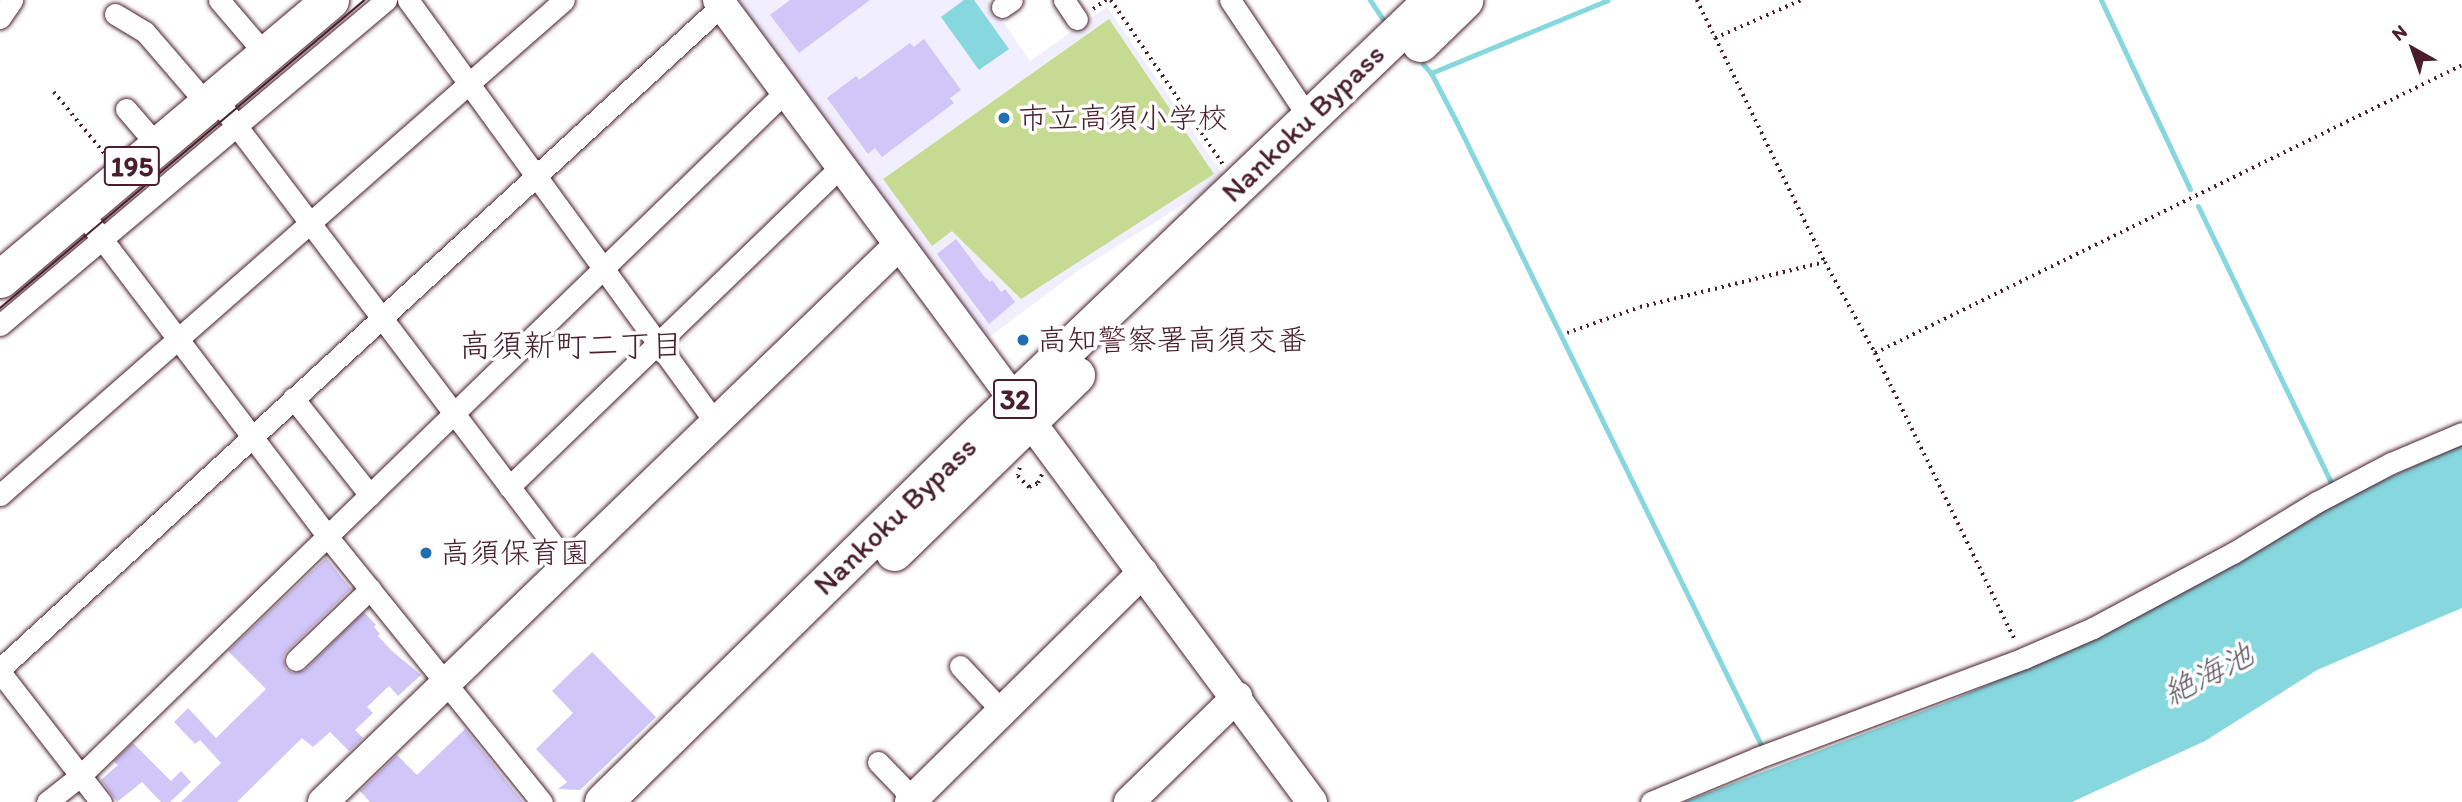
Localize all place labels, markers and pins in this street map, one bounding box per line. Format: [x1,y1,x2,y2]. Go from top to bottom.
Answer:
place label: 市立高須小学校 [1018,100,1228,136]
marker: 市立高須小学校 [996,110,1012,126]
place label: 高知警察署高須交番 [1037,322,1307,358]
marker: 高知警察署高須交番 [1015,332,1031,348]
place label: 高須保育園 [440,535,590,571]
marker: 高須保育園 [418,545,434,561]

